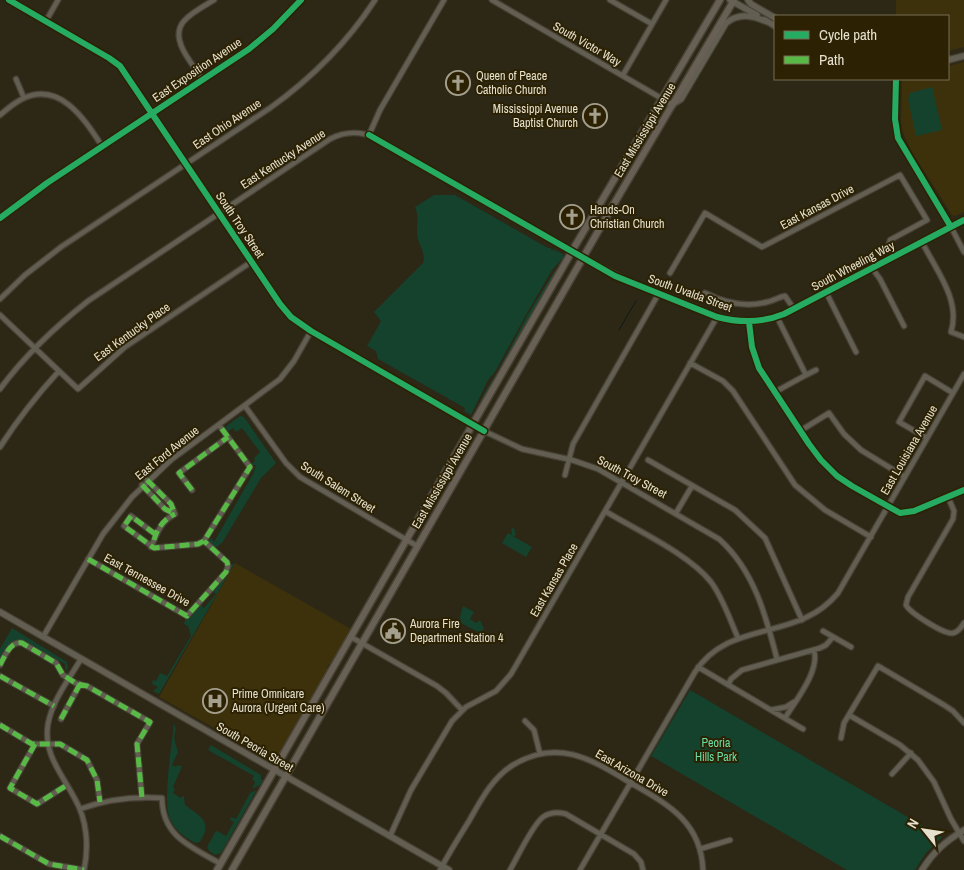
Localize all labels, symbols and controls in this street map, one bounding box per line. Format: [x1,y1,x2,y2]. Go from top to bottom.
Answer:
legend [774,15,949,80]
street label: South Victor Way [550,18,624,70]
text: Cycle path [819,24,877,45]
street label: East Exposition Avenue [149,34,245,106]
text: Path [819,49,844,70]
place label: Queen of Peace Catholic Church [476,68,547,98]
church icon: Queen of Peace Catholic Church [445,70,471,96]
street label: East Mississippi Avenue [610,80,680,180]
street label: East Ohio Avenue [190,95,264,153]
place label: Mississippi Avenue Baptist Church [493,101,578,131]
church icon: Mississippi Avenue Baptist Church [582,103,608,129]
street label: East Kentucky Avenue [237,126,329,192]
street label: East Kansas Drive [777,181,857,233]
street label: South Troy Street [212,189,268,261]
place label: Hands-On Christian Church [590,202,664,232]
church icon: Hands-On Christian Church [559,204,585,230]
street label: South Wheeling Way [809,237,897,295]
street label: South Uvalda Street [646,270,734,316]
street label: East Kentucky Place [91,299,173,365]
street label: East Louisiana Avenue [877,402,941,498]
street label: East Ford Avenue [132,422,202,484]
street label: East Mississippi Avenue [408,430,476,532]
street label: South Troy Street [594,452,670,502]
street label: South Salem Street [298,458,379,517]
street label: East Kansas Place [526,540,582,620]
street label: East Tennessee Drive [101,550,193,610]
place label: Aurora Fire Department Station 4 [409,616,504,646]
public building icon: Aurora Fire Department Station 4 [380,618,406,644]
place label: Prime Omnicare Aurora (Urgent Care) [231,686,324,716]
hospital icon: Prime Omnicare Aurora (Urgent Care) [202,688,228,714]
street label: South Peoria Street [214,718,297,776]
park label: Peoria Hills Park [695,735,737,765]
street label: East Arizona Drive [592,746,672,800]
north arrow [899,805,949,855]
text: N [903,815,923,832]

